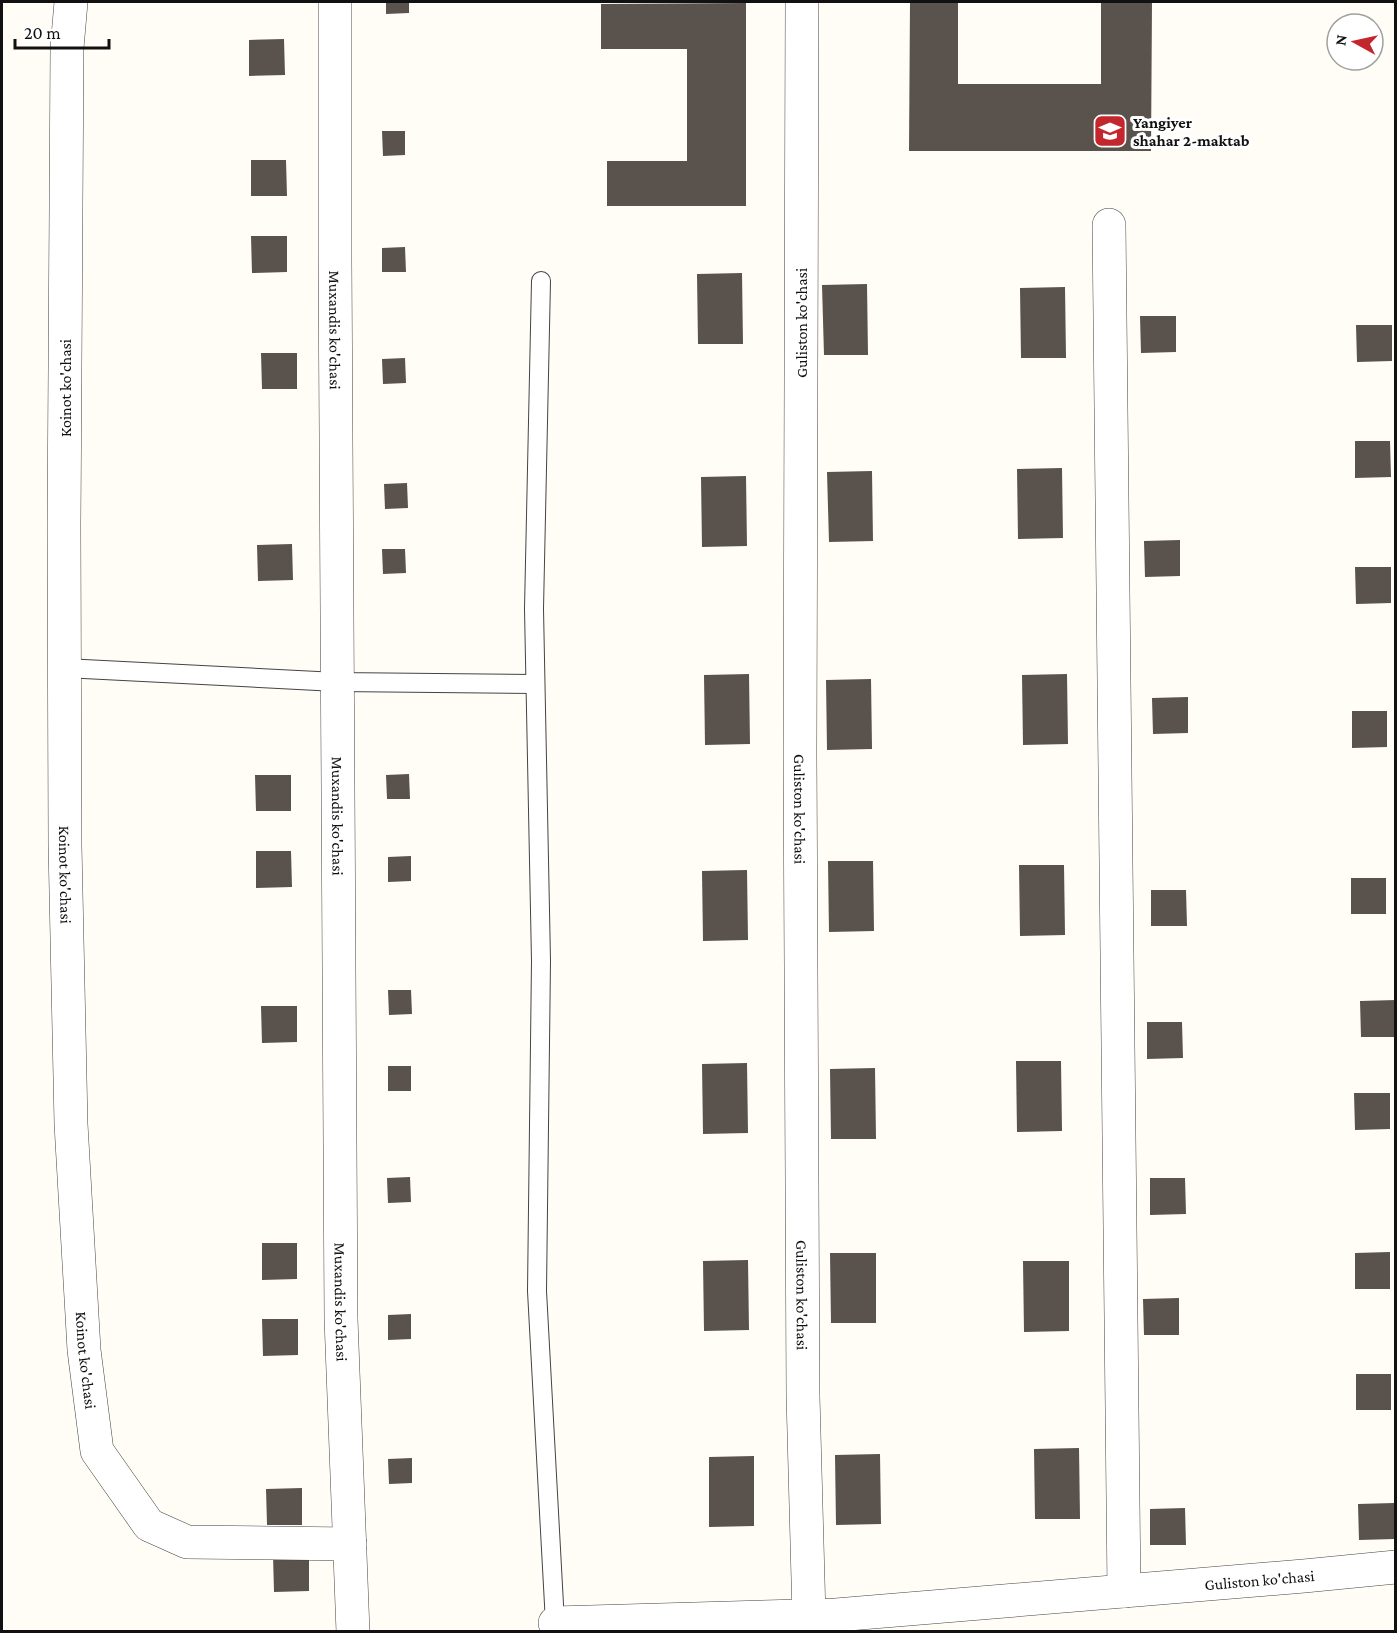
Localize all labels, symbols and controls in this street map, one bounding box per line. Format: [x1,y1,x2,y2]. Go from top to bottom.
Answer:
scale bar [15,12,110,50]
north arrow [1325,12,1385,72]
text: 20 m [24,23,61,43]
text: N [1331,33,1350,47]
school or university icon: Yangiyer shahar 2-maktab [1092,113,1128,149]
place label: Yangiyer shahar 2-maktab [1133,114,1250,149]
street label: Guliston ko'chasi [793,268,810,378]
street label: Muxandis ko'chasi [327,270,344,390]
street label: Koinot ko'chasi [57,339,74,437]
street label: Guliston ko'chasi [792,754,809,864]
street label: Muxandis ko'chasi [329,756,347,876]
street label: Koinot ko'chasi [56,826,75,924]
street label: Guliston ko'chasi [794,1240,811,1350]
street label: Muxandis ko'chasi [332,1242,351,1362]
street label: Koinot ko'chasi [73,1311,100,1410]
street label: Guliston ko'chasi [1204,1567,1315,1593]

